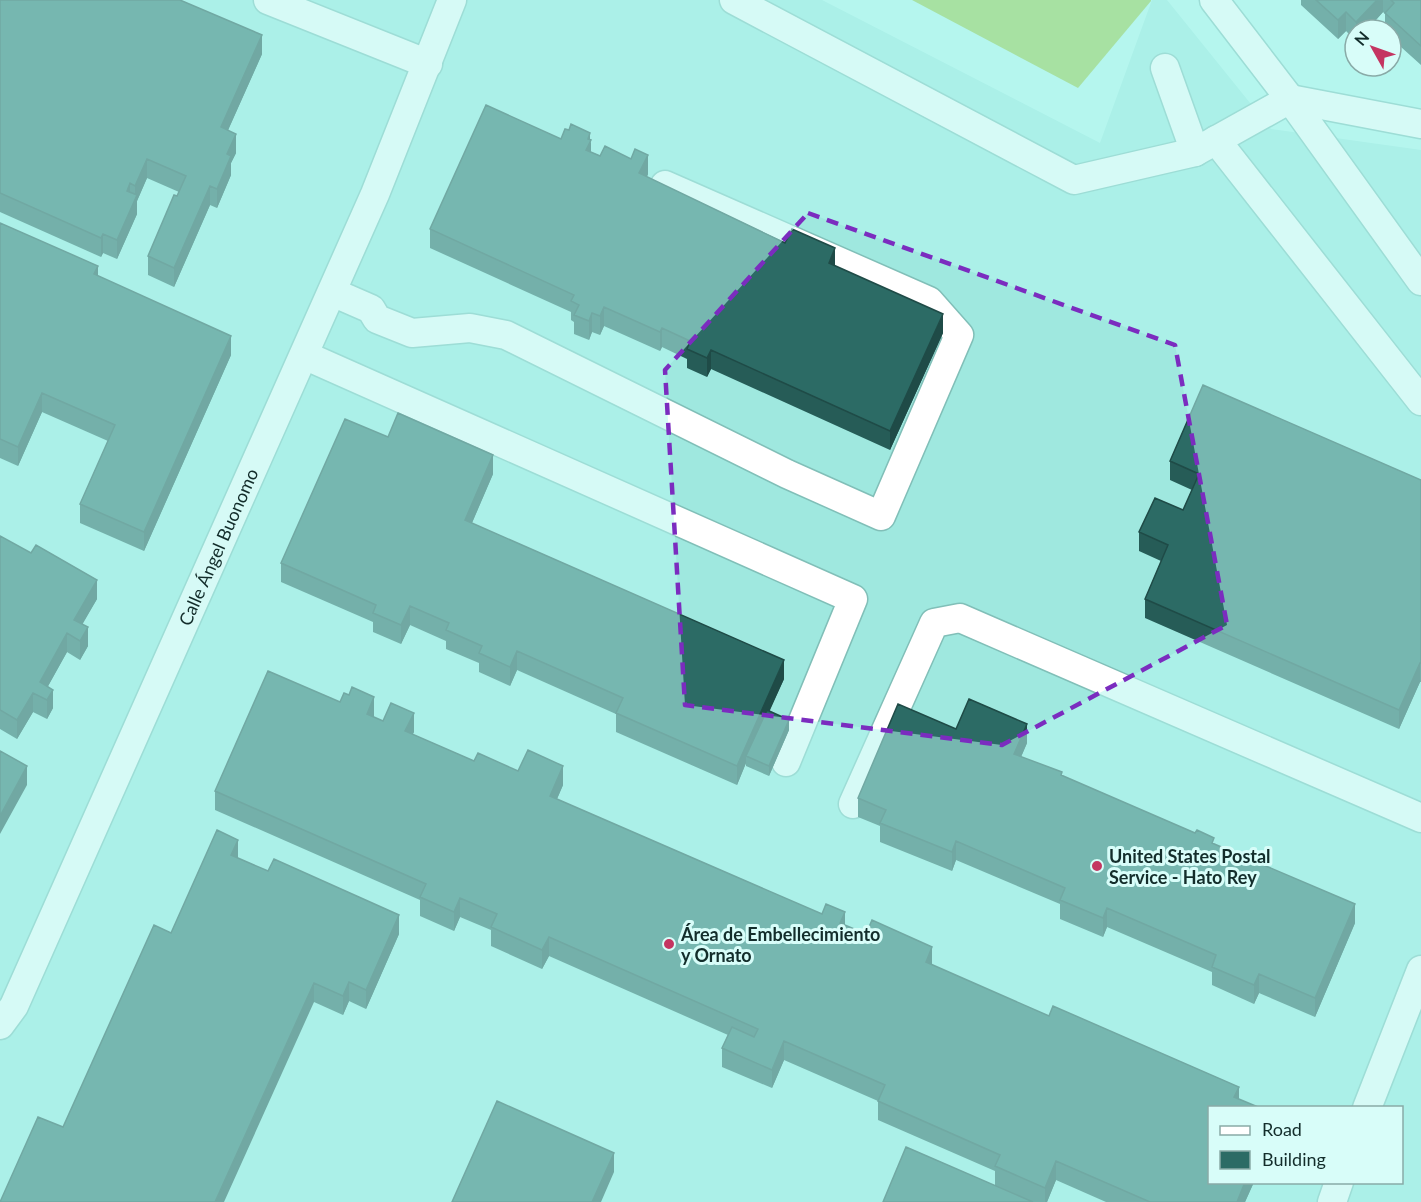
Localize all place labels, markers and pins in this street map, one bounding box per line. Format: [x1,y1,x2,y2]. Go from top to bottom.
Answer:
place label: United States Postal Service - Hato Rey [1109,845,1271,888]
marker: United States Postal Service - Hato Rey [1090,859,1104,873]
place label: Área de Embellecimiento y Ornato [680,923,880,966]
marker: Área de Embellecimiento y Ornato [662,937,676,951]

